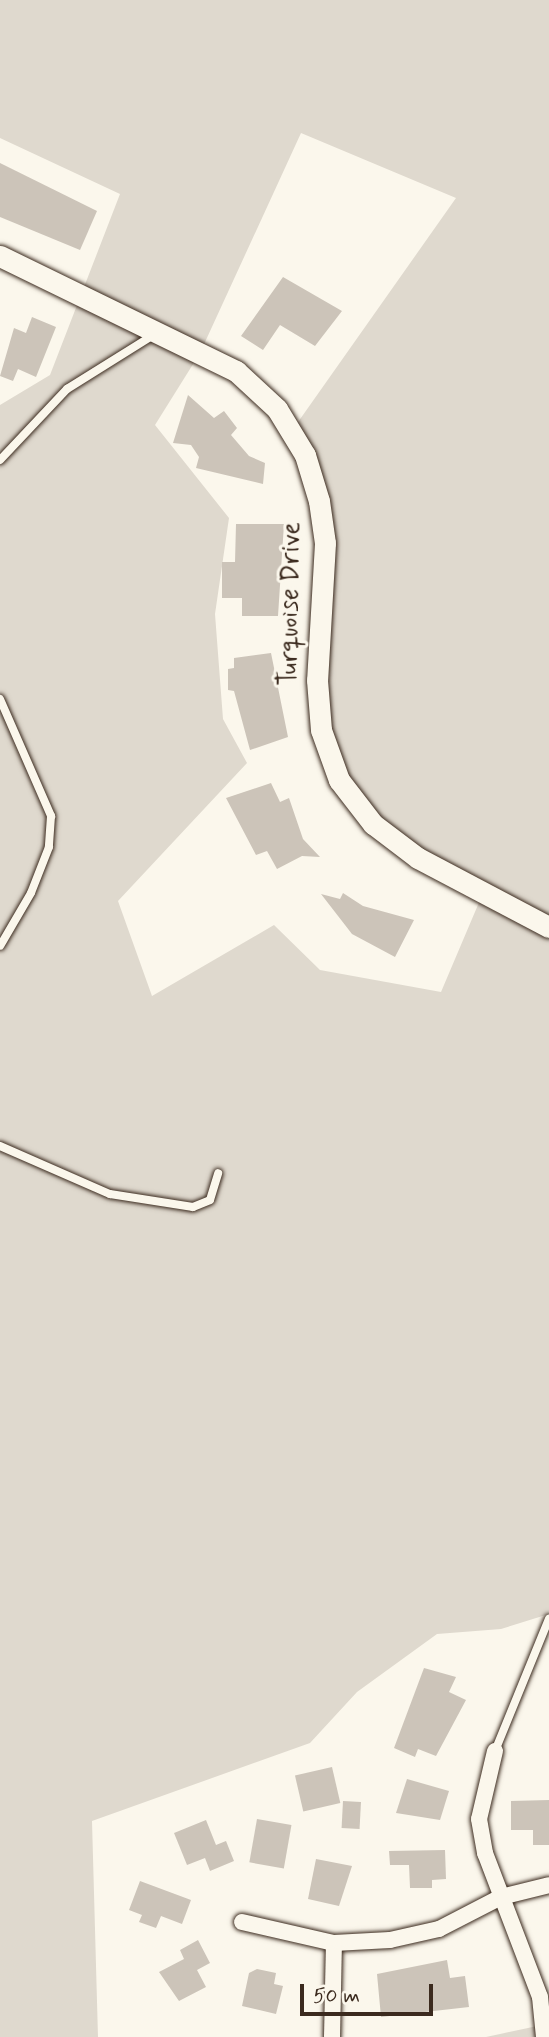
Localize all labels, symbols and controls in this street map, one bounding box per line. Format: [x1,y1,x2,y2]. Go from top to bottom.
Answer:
street label: Turquoise Drive [274,523,308,685]
scale bar [304,1970,437,2014]
text: 50 m [313,1982,360,2010]

